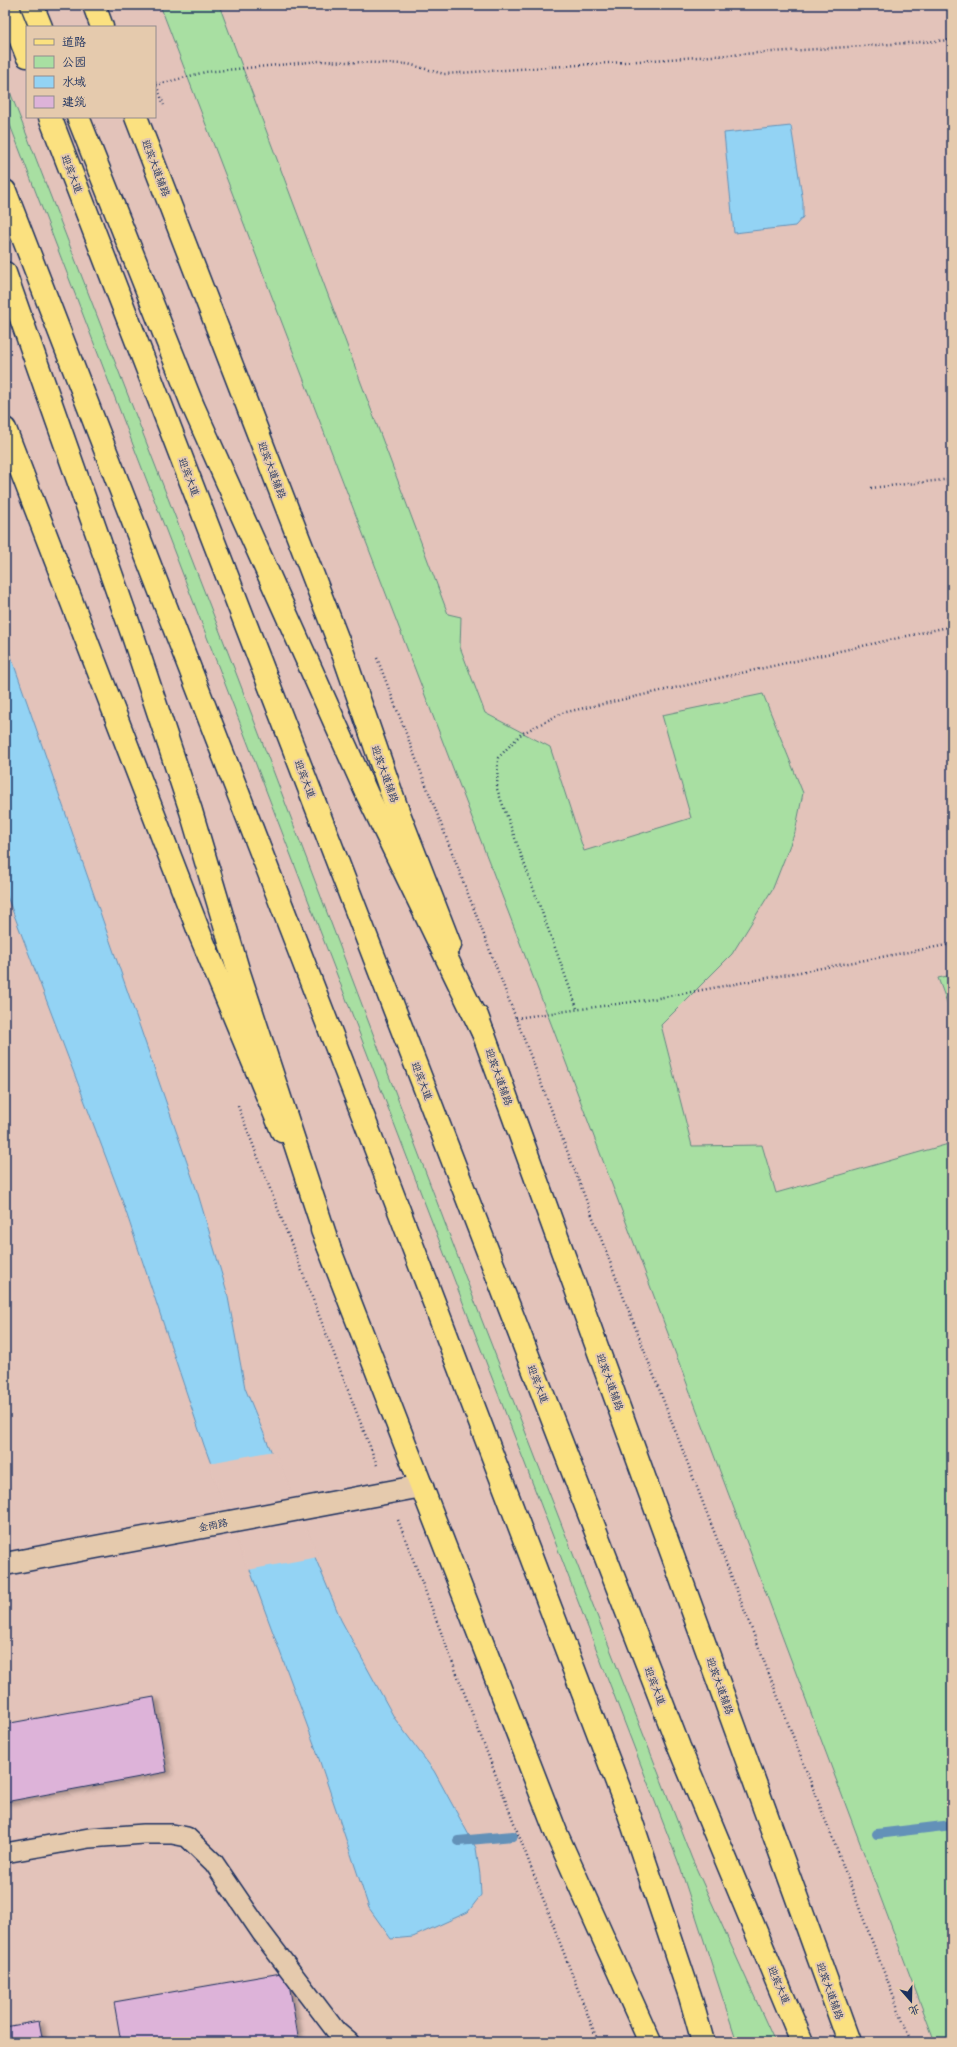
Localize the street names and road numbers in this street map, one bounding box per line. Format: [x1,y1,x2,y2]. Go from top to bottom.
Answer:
street label: 迎宾大道辅路 [139,138,173,198]
street label: 迎宾大道 [59,153,85,195]
street label: 迎宾大道辅路 [255,440,289,500]
street label: 迎宾大道 [176,456,202,498]
street label: 迎宾大道辅路 [369,744,401,804]
street label: 迎宾大道 [292,758,318,800]
street label: 迎宾大道辅路 [483,1047,515,1107]
street label: 迎宾大道 [409,1060,435,1102]
street label: 迎宾大道辅路 [594,1352,626,1412]
street label: 迎宾大道 [525,1363,551,1405]
street label: 金雨路 [197,1516,229,1534]
street label: 迎宾大道辅路 [704,1656,736,1716]
street label: 迎宾大道 [642,1665,668,1707]
street label: 迎宾大道辅路 [814,1961,846,2021]
street label: 迎宾大道 [765,1964,793,2006]

